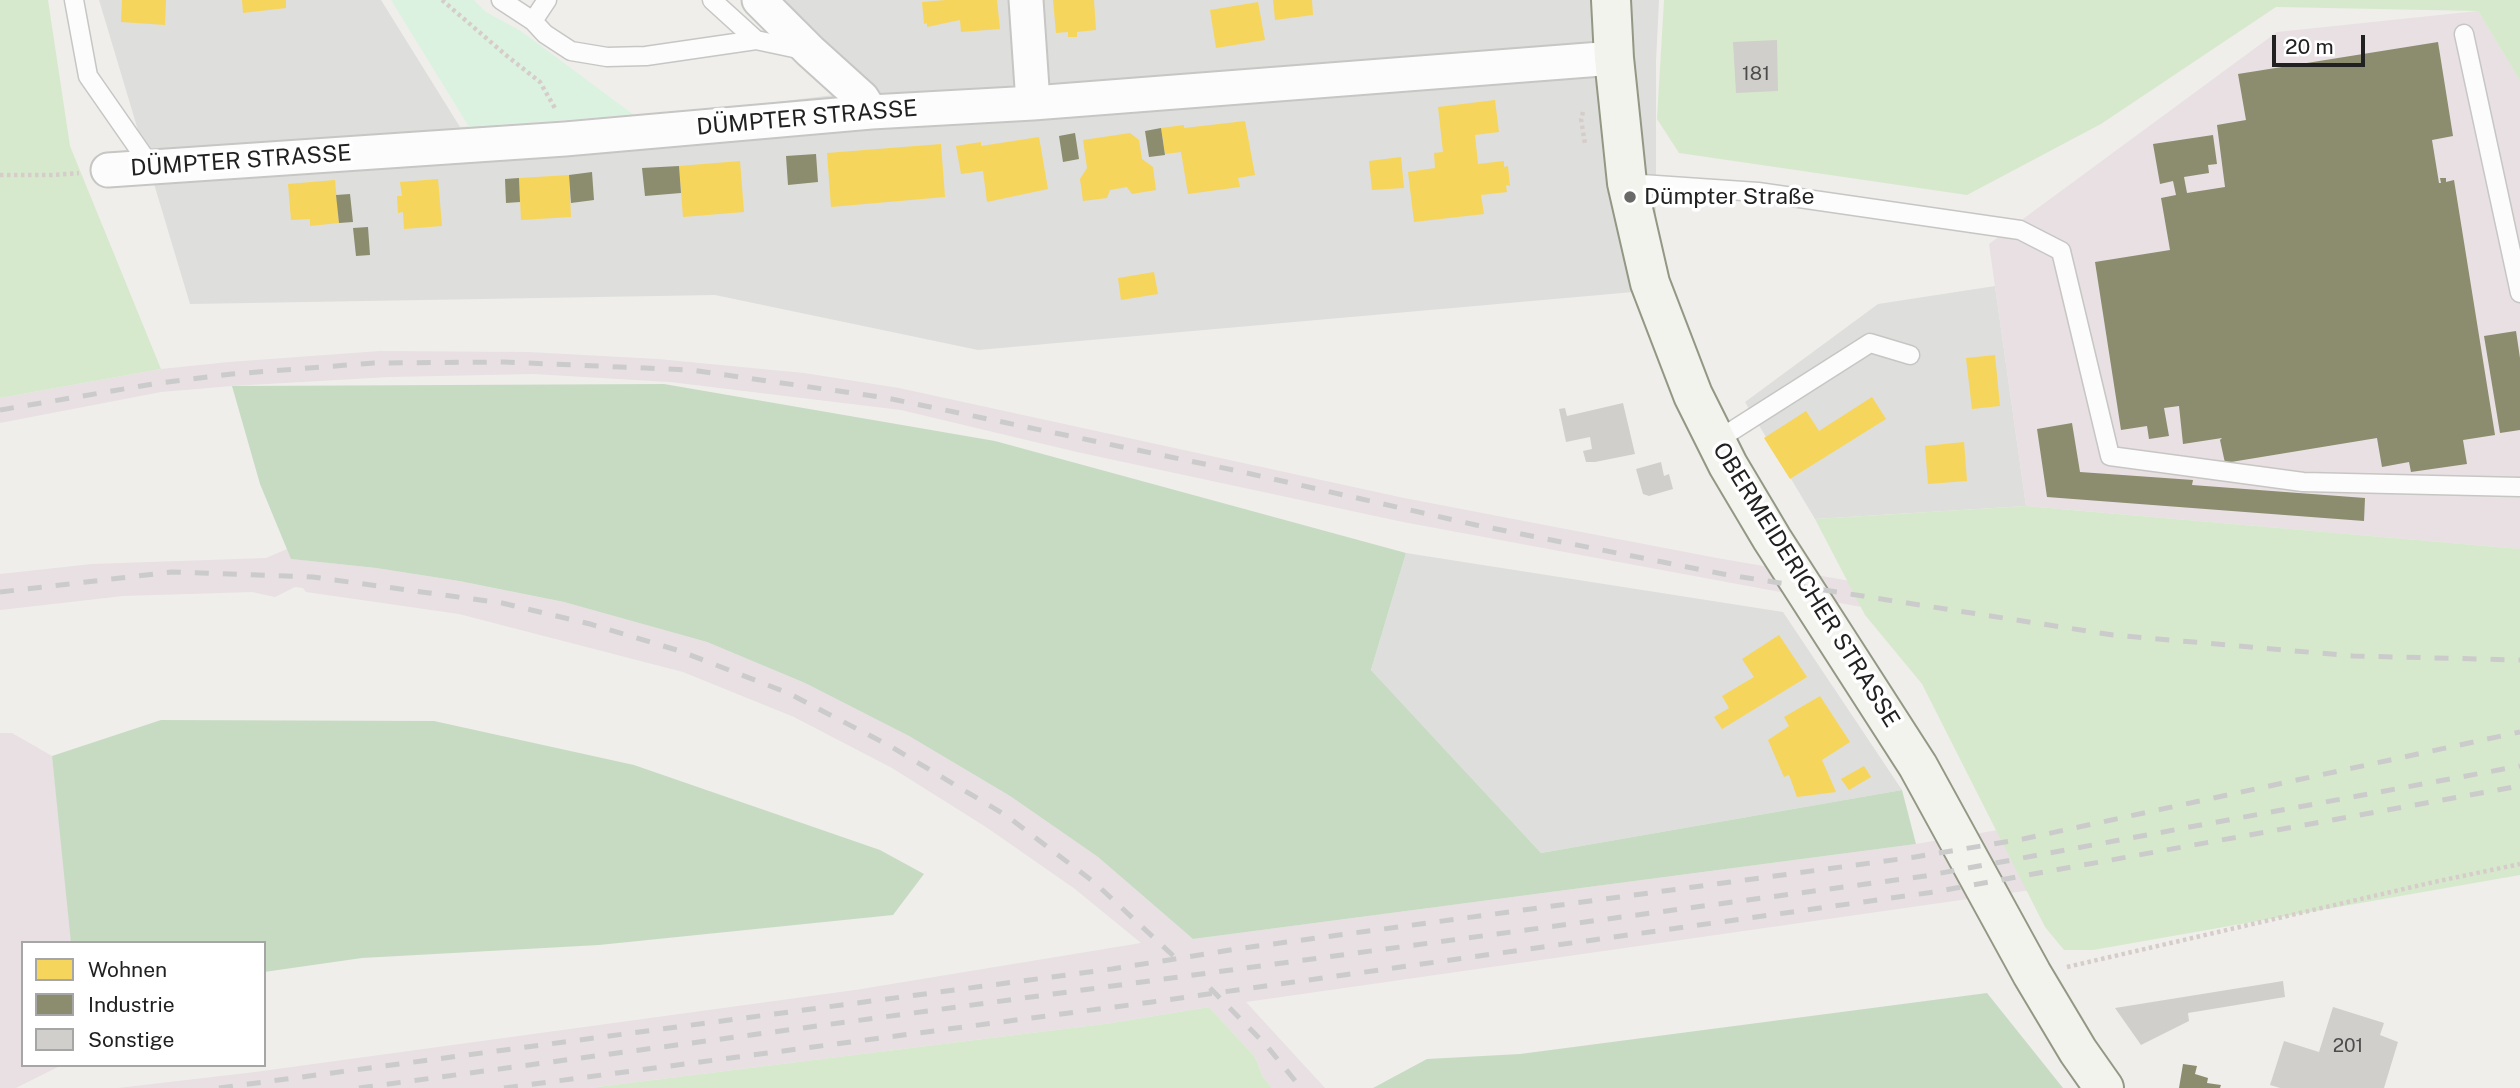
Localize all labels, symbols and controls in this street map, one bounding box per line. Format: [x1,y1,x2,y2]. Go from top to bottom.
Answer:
scale bar [2275,21,2368,65]
text: 20 m [2285,34,2334,59]
house number: 181 [1742,63,1770,85]
street label: DÜMPTER STRASSE [695,95,919,141]
street label: DÜMPTER STRASSE [129,139,353,183]
place label: Dümpter Straße [1644,183,1815,211]
marker: Dümpter Straße [1622,189,1638,205]
street label: OBERMEIDERICHER STRASSE [1707,437,1905,733]
legend [21,941,266,1067]
text: Wohnen [88,957,167,982]
text: Industrie [88,992,175,1017]
text: Sonstige [88,1027,174,1052]
house number: 201 [2333,1035,2363,1057]

